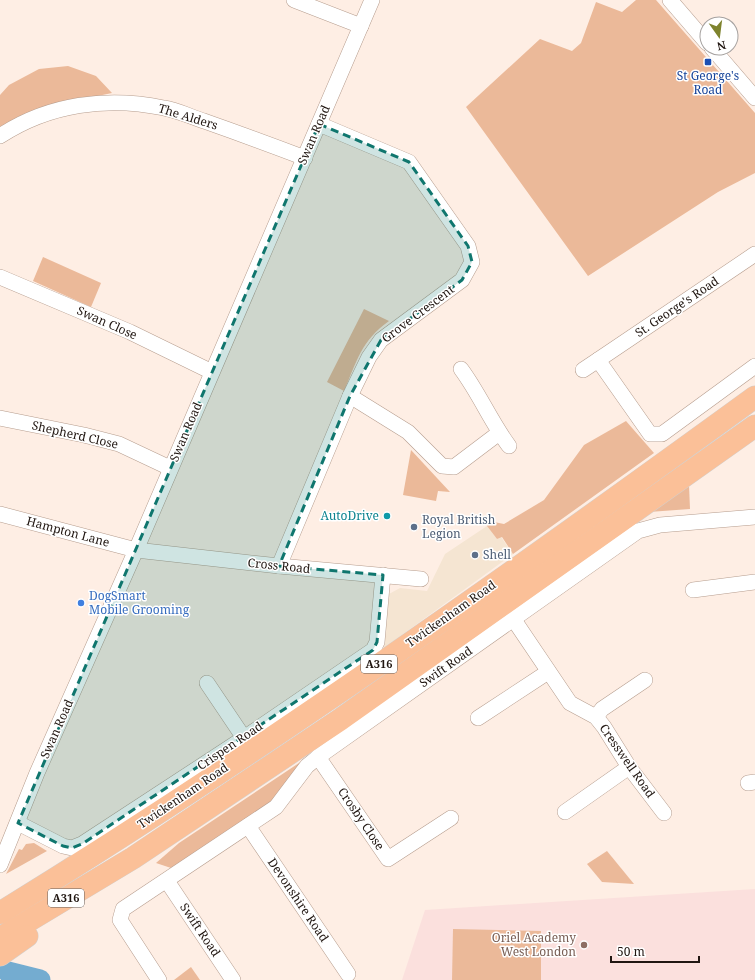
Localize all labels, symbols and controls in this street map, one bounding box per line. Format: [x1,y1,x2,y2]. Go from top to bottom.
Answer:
north arrow [699,16,739,56]
text: N [715,38,728,55]
marker: St George's Road [703,57,713,67]
place label: St George's Road [677,67,739,98]
street label: The Alders [156,99,220,134]
street label: Swan Road [293,102,334,167]
street label: St. George's Road [632,272,722,341]
street label: Grove Crescent [378,281,457,347]
street label: Swan Close [74,302,140,343]
street label: Swan Road [165,399,206,464]
street label: Shepherd Close [30,416,120,453]
place label: AutoDrive [320,507,379,524]
marker: AutoDrive [382,511,392,521]
place label: Royal British Legion [422,511,496,542]
street label: Hampton Lane [25,512,112,551]
marker: Royal British Legion [409,522,419,532]
place label: Shell [483,546,511,563]
marker: Shell [470,550,480,560]
street label: Cross Road [247,554,312,577]
street label: Twickenham Road [402,576,500,651]
place label: DogSmart Mobile Grooming [89,587,190,618]
marker: DogSmart Mobile Grooming [76,598,86,608]
street label: Swift Road [416,642,476,691]
road number: A316 [361,655,397,673]
street label: Swan Road [36,696,77,761]
street label: Crispen Road [194,717,266,774]
street label: Cresswell Road [596,720,660,802]
street label: Twickenham Road [134,759,232,832]
street label: Crosby Close [334,784,389,853]
street label: Devonshire Road [264,854,333,946]
road number: A316 [48,889,84,907]
street label: Swift Road [176,900,225,960]
place label: Oriel Academy West London [492,929,576,960]
scale bar [611,938,699,964]
marker: Oriel Academy West London [579,940,589,950]
text: 50 m [617,943,645,960]

